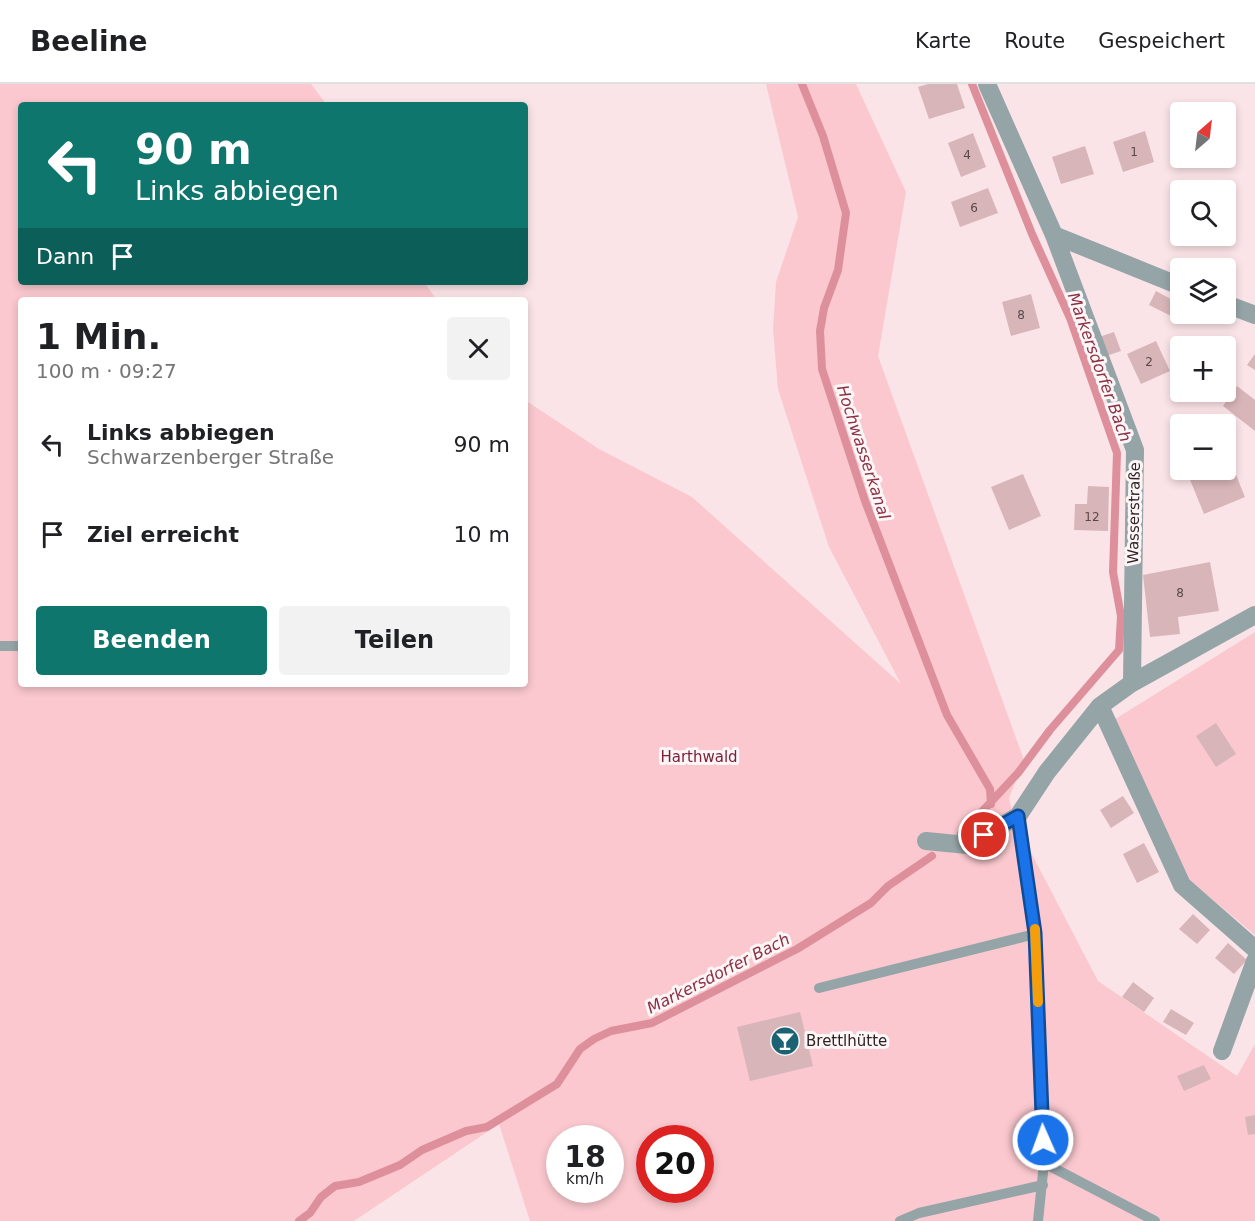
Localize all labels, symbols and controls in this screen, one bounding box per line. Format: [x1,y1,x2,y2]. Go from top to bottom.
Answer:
text: Beeline [30,25,147,58]
text: Karte [915,29,971,53]
text: Route [1004,29,1065,53]
text: Gespeichert [1098,29,1225,53]
north arrow [1170,102,1236,168]
map controls [1170,102,1236,480]
text: 90 m [135,125,252,174]
icon: left [36,126,114,204]
house number: 1 [1130,145,1138,159]
house number: 4 [963,148,971,162]
text: Links abbiegen [135,175,339,206]
button: search [1170,180,1236,246]
house number: 6 [970,201,978,215]
icon: arrive [106,240,139,273]
text: Dann [36,244,94,269]
button: layers [1170,258,1236,324]
water label: Markersdorfer Bach [1064,290,1135,444]
house number: 8 [1017,308,1025,322]
text: 1 Min. [36,316,161,357]
button: close [447,317,510,380]
button: + [1170,336,1236,402]
house number: 2 [1145,355,1153,369]
text: 100 m · 09:27 [36,359,177,383]
water label: Hochwasserkanal [833,383,894,522]
button: − [1170,414,1236,480]
text: Links abbiegen [87,420,275,445]
icon: left [36,428,69,461]
text: 90 m [454,432,510,457]
text: Schwarzenberger Straße [87,445,334,469]
street label: Wasserstraße [1124,462,1144,564]
house number: 12 [1084,510,1100,524]
icon: arrive [36,518,69,551]
text: Ziel erreicht [87,522,239,547]
text: 10 m [454,522,510,547]
house number: 8 [1176,586,1184,600]
button: Beenden [36,606,267,675]
button: Teilen [279,606,510,675]
park label: Harthwald [660,748,738,766]
pin [958,809,1009,860]
icon: arrive [967,818,1000,851]
water label: Markersdorfer Bach [644,929,793,1018]
bar icon: Brettlhütte [769,1025,801,1057]
place label: Brettlhütte [806,1032,887,1050]
position arrow [1011,1108,1075,1172]
speed limit sign: 20 [636,1125,714,1203]
text: 18 [564,1139,606,1174]
text: km/h [566,1170,604,1188]

